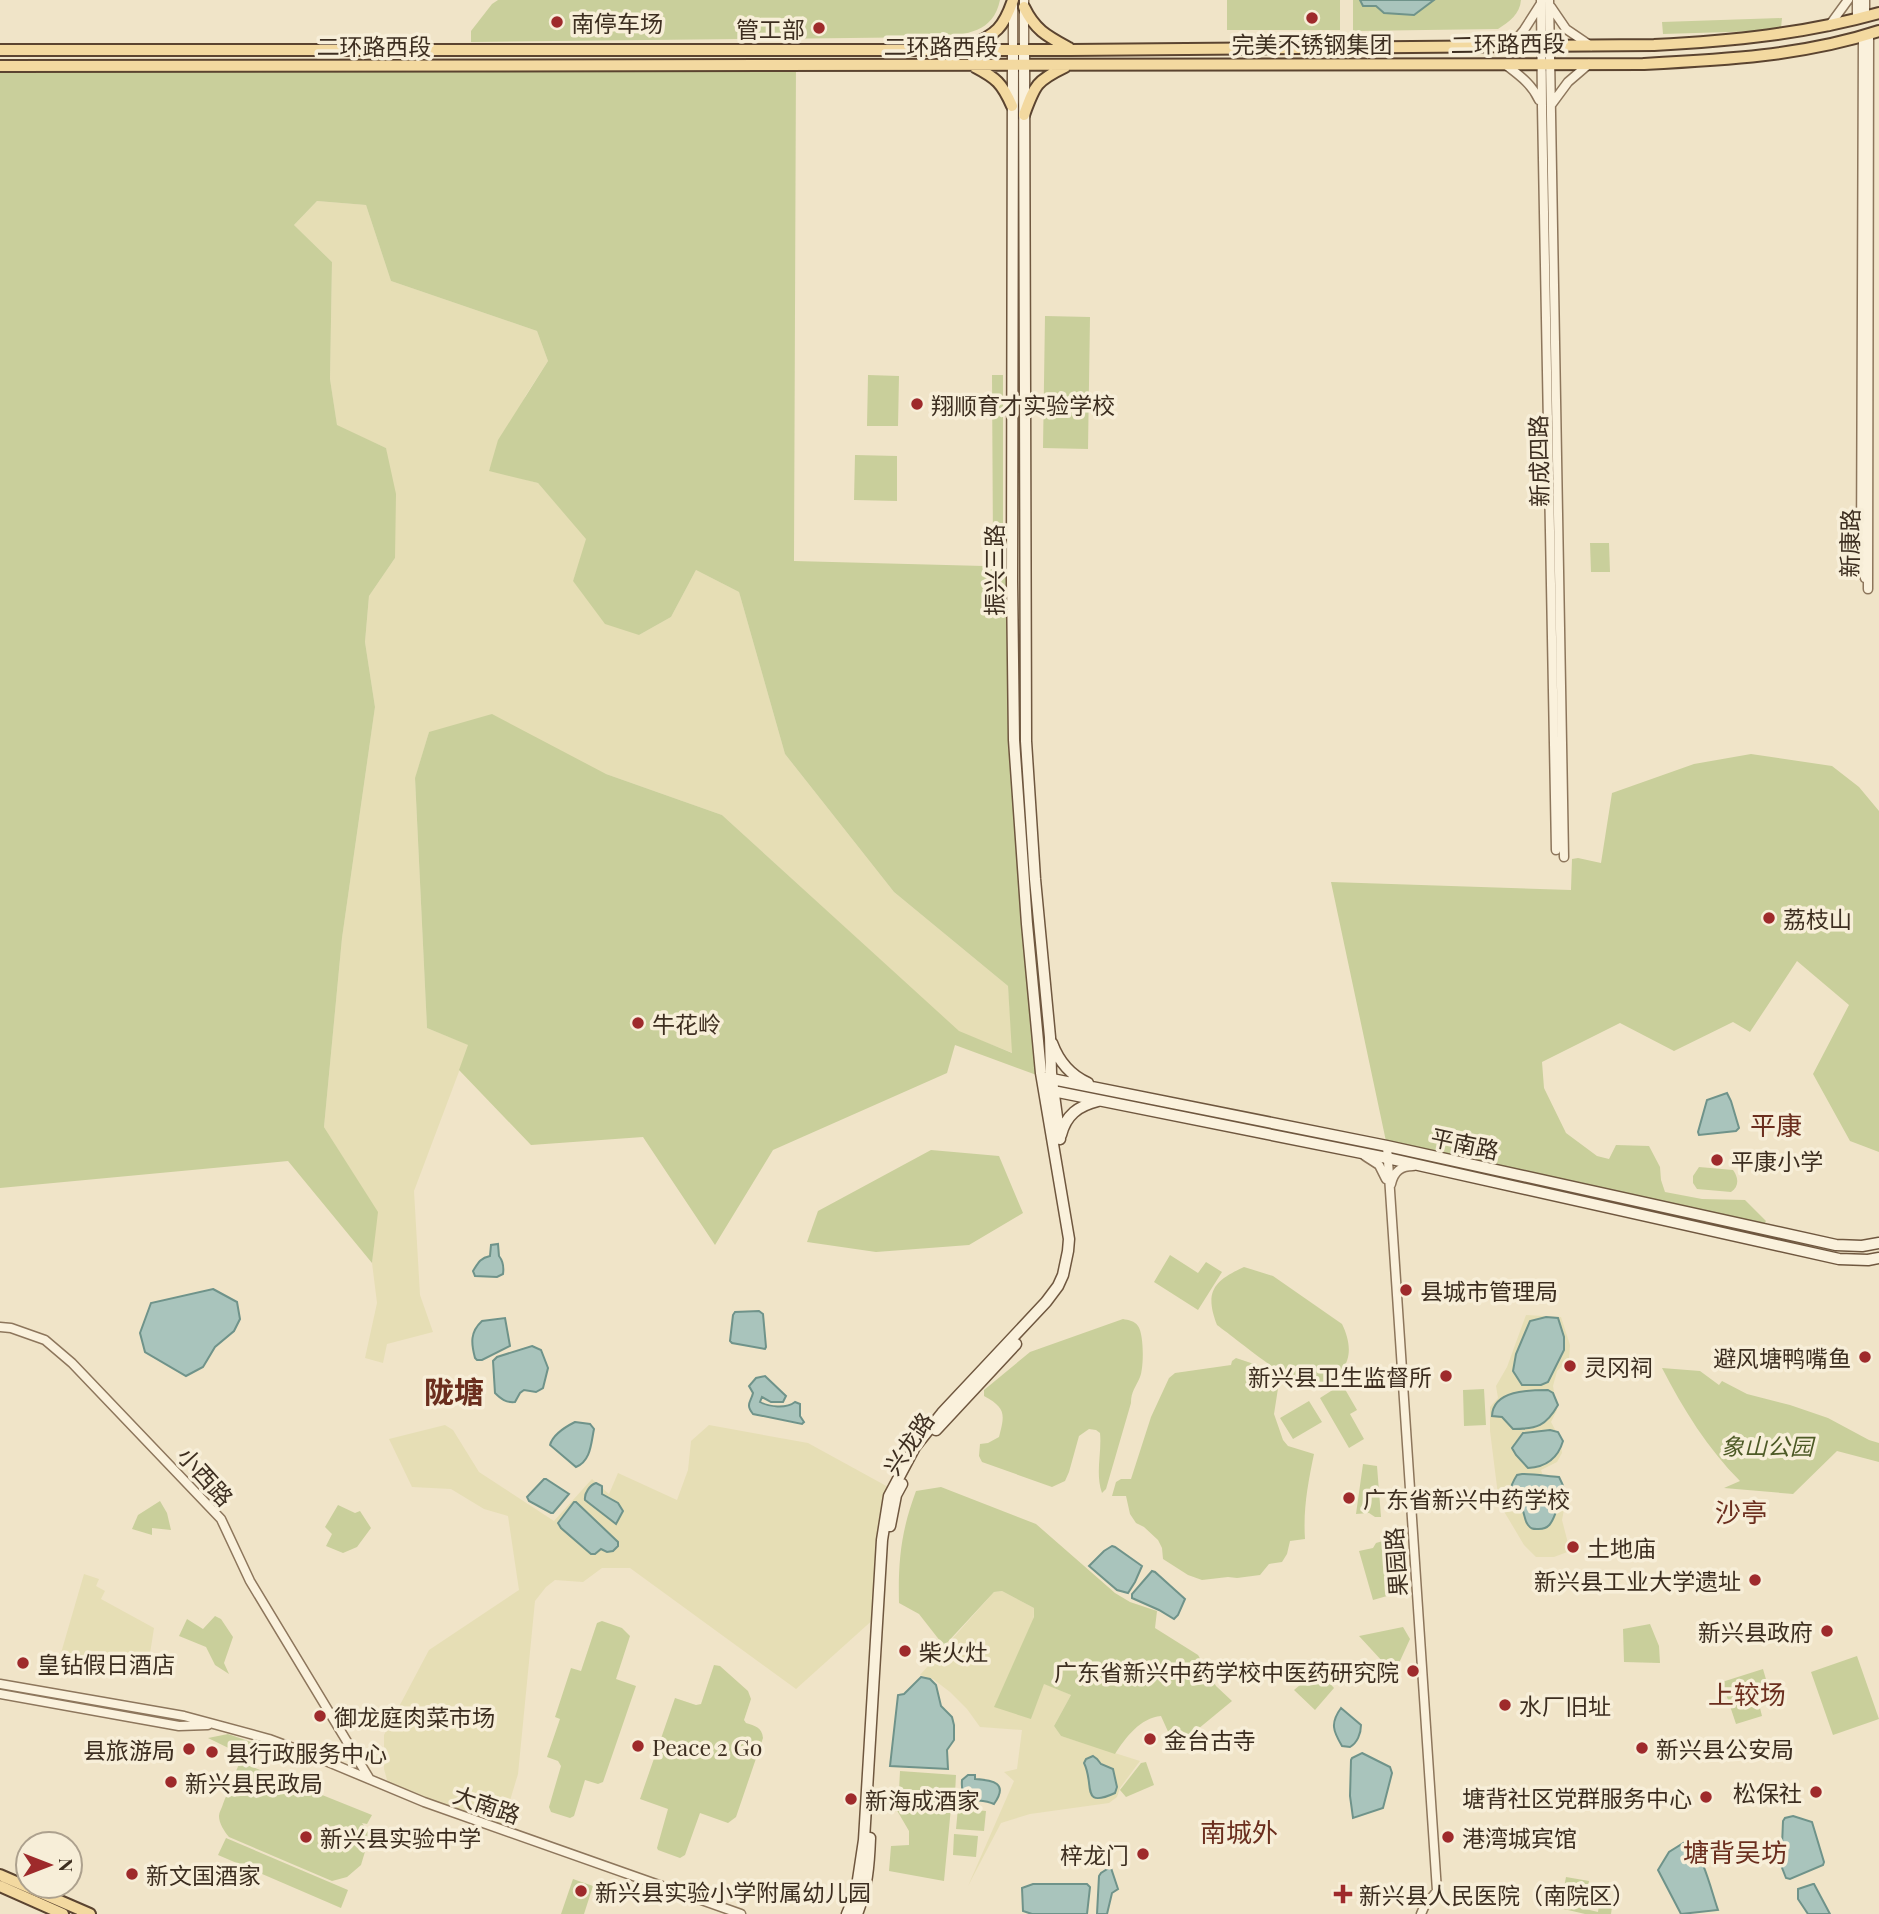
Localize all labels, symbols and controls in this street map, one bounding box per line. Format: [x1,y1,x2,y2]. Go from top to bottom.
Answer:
place label: 南停车场 [571,7,663,38]
marker: 完美不锈钢集团 [1304,10,1320,26]
place label: 管工部 [736,13,805,44]
marker: 南停车场 [549,14,565,30]
marker: 管工部 [811,20,827,36]
street label: 二环路西段 [1450,26,1566,60]
place label: 完美不锈钢集团 [1232,28,1393,59]
street label: 二环路西段 [317,30,432,61]
street label: 二环路西段 [884,30,999,61]
place label: 翔顺育才实验学校 [931,389,1115,420]
marker: 翔顺育才实验学校 [909,396,925,412]
street label: 新成四路 [1522,415,1554,507]
street label: 新康路 [1833,508,1865,578]
street label: 振兴三路 [978,524,1009,616]
place label: 荔枝山 [1783,903,1852,934]
marker: 荔枝山 [1761,910,1777,926]
place label: 牛花岭 [652,1008,721,1039]
marker: 牛花岭 [630,1015,646,1031]
district label: 平康 [1750,1107,1802,1142]
street label: 平南路 [1428,1121,1502,1165]
place label: 平康小学 [1731,1145,1823,1176]
marker: 平康小学 [1709,1152,1725,1168]
place label: 县城市管理局 [1420,1275,1558,1306]
marker: 县城市管理局 [1398,1282,1414,1298]
place label: 避风塘鸭嘴鱼 [1713,1342,1851,1373]
marker: 避风塘鸭嘴鱼 [1857,1349,1873,1365]
place label: 灵冈祠 [1584,1351,1653,1382]
marker: 灵冈祠 [1562,1358,1578,1374]
place label: 新兴县卫生监督所 [1248,1361,1432,1392]
marker: 新兴县卫生监督所 [1438,1368,1454,1384]
district label: 陇塘 [424,1371,484,1411]
street label: 兴龙路 [876,1406,940,1480]
park label: 象山公园 [1721,1430,1816,1461]
street label: 小西路 [171,1440,241,1512]
place label: 广东省新兴中药学校 [1363,1483,1570,1514]
marker: 广东省新兴中药学校 [1341,1490,1357,1506]
district label: 沙亭 [1715,1494,1767,1529]
street label: 果园路 [1377,1527,1413,1597]
place label: 土地庙 [1587,1532,1656,1563]
marker: 土地庙 [1565,1539,1581,1555]
place label: 新兴县工业大学遗址 [1534,1565,1741,1596]
marker: 新兴县工业大学遗址 [1747,1572,1763,1588]
place label: 新兴县政府 [1698,1616,1813,1647]
marker: 新兴县政府 [1819,1623,1835,1639]
place label: 柴火灶 [919,1636,988,1667]
marker: 柴火灶 [897,1643,913,1659]
place label: 皇钻假日酒店 [37,1648,175,1679]
marker: 皇钻假日酒店 [15,1655,31,1671]
place label: 广东省新兴中药学校中医药研究院 [1054,1656,1399,1687]
marker: 广东省新兴中药学校中医药研究院 [1405,1663,1421,1679]
district label: 上较场 [1708,1676,1786,1711]
place label: 水厂旧址 [1519,1690,1611,1721]
marker: 水厂旧址 [1497,1697,1513,1713]
place label: 御龙庭肉菜市场 [334,1701,495,1732]
marker: 御龙庭肉菜市场 [312,1708,328,1724]
place label: 金台古寺 [1164,1724,1256,1755]
place label: Peace 2 Go [652,1731,762,1762]
marker: 金台古寺 [1142,1731,1158,1747]
place label: 新兴县公安局 [1656,1733,1794,1764]
place label: 县旅游局 [83,1734,175,1765]
place label: 县行政服务中心 [226,1737,387,1768]
marker: Peace 2 Go [630,1738,646,1754]
marker: 新兴县公安局 [1634,1740,1650,1756]
marker: 县旅游局 [181,1741,197,1757]
marker: 县行政服务中心 [204,1744,220,1760]
place label: 新兴县民政局 [185,1767,323,1798]
marker: 新兴县民政局 [163,1774,179,1790]
place label: 松保社 [1733,1777,1802,1808]
street label: 大南路 [449,1778,525,1830]
place label: 塘背社区党群服务中心 [1462,1782,1692,1813]
place label: 新海成酒家 [865,1784,980,1815]
marker: 松保社 [1808,1784,1824,1800]
marker: 塘背社区党群服务中心 [1698,1789,1714,1805]
marker: 新海成酒家 [843,1791,859,1807]
district label: 南城外 [1200,1814,1278,1849]
place label: 新兴县实验中学 [320,1822,481,1853]
place label: 港湾城宾馆 [1462,1822,1577,1853]
marker: 新兴县实验中学 [298,1829,314,1845]
marker: 港湾城宾馆 [1440,1829,1456,1845]
north arrow [14,1830,84,1900]
district label: 塘背吴坊 [1683,1834,1787,1869]
place label: 梓龙门 [1060,1839,1129,1870]
marker: 梓龙门 [1135,1846,1151,1862]
text: N [54,1858,80,1872]
place label: 新文国酒家 [146,1859,261,1890]
marker: 新文国酒家 [124,1866,140,1882]
place label: 新兴县实验小学附属幼儿园 [595,1876,871,1907]
place label: 新兴县人民医院（南院区） [1359,1879,1635,1910]
marker: 新兴县实验小学附属幼儿园 [573,1883,589,1899]
marker: 新兴县人民医院（南院区） [1333,1884,1353,1904]

